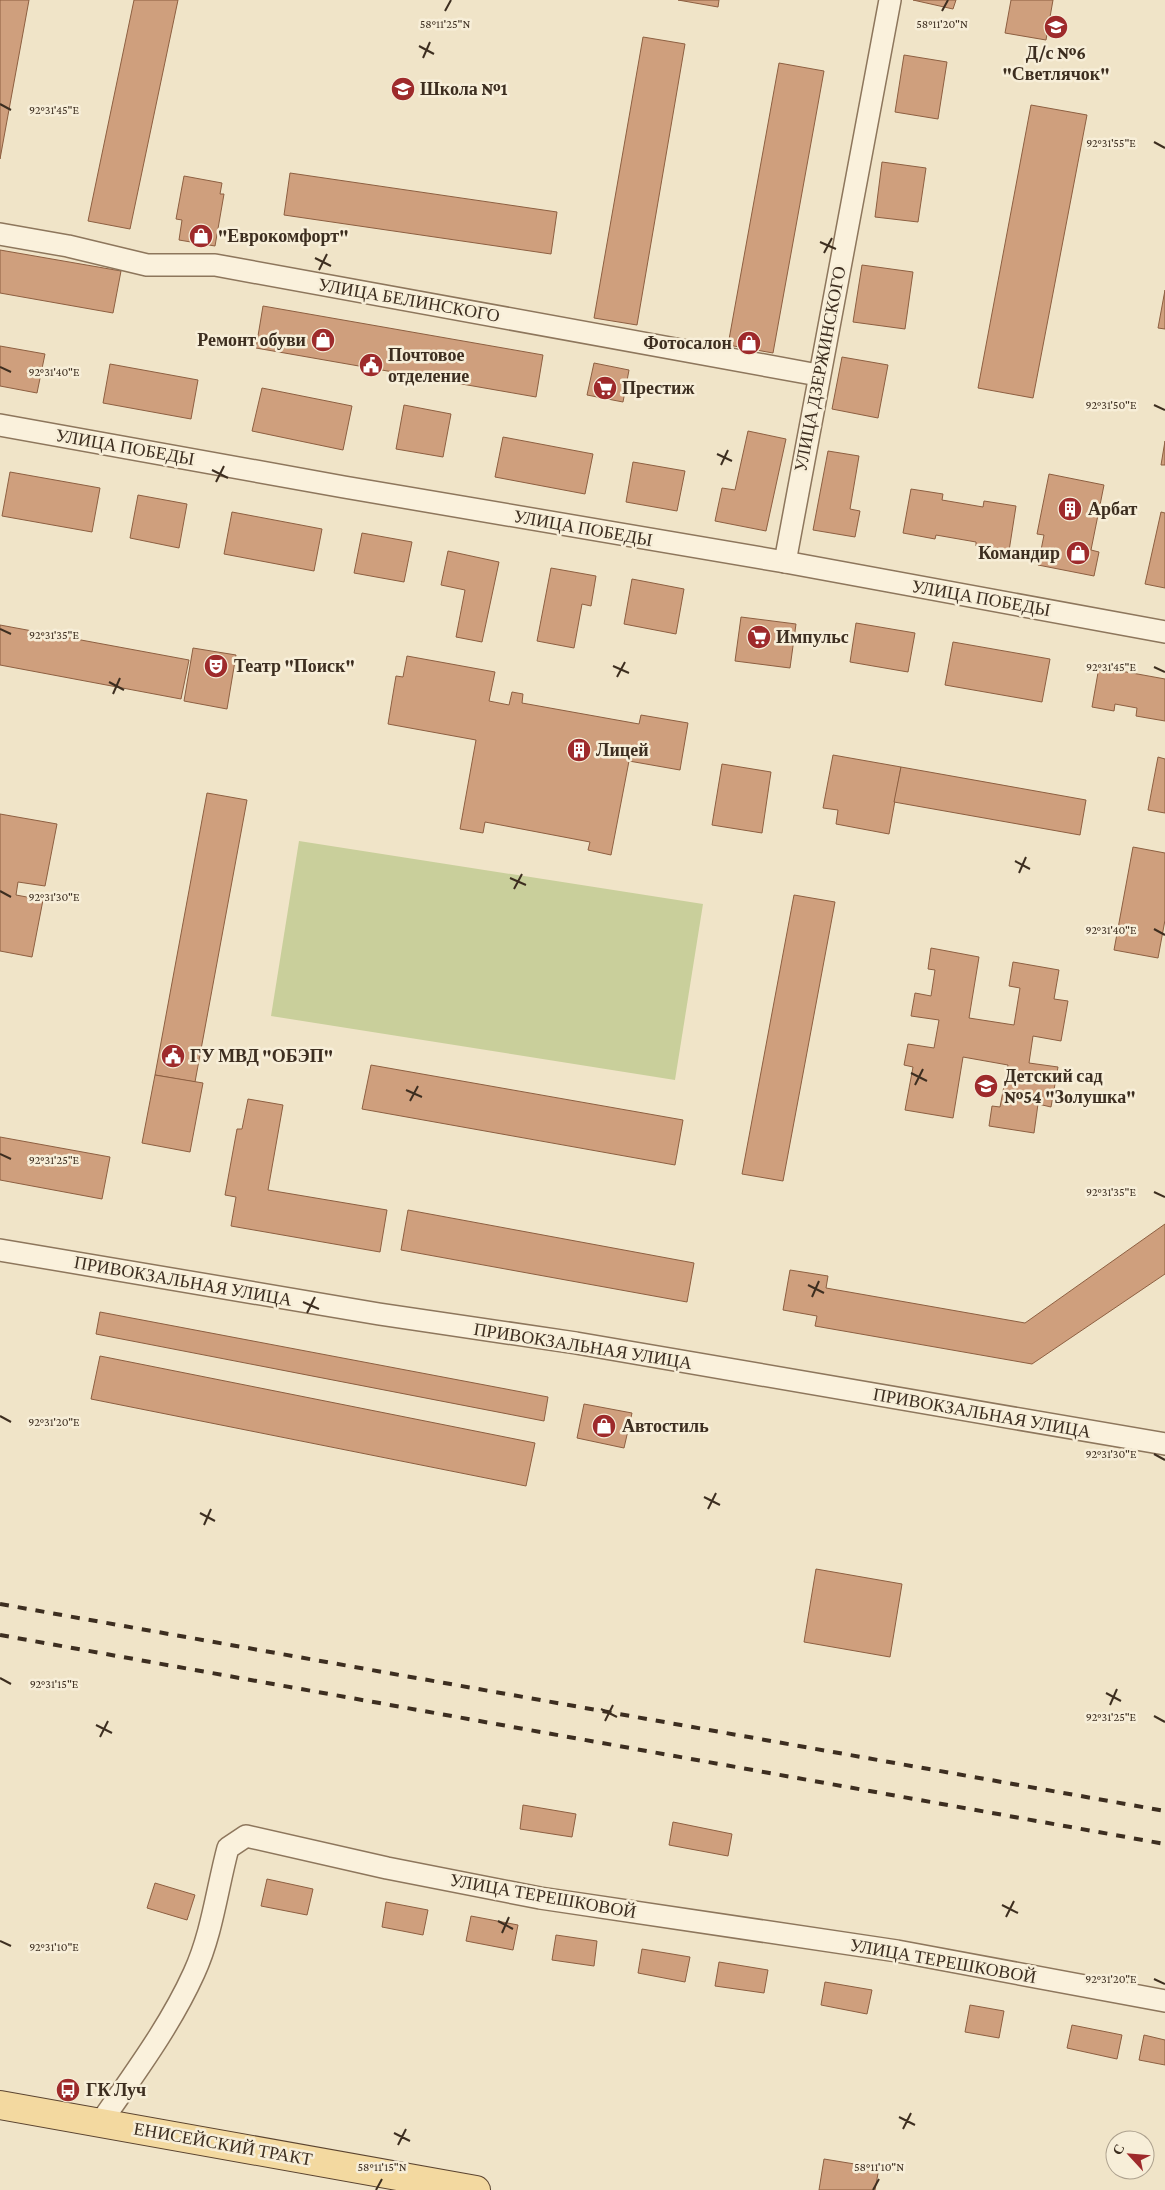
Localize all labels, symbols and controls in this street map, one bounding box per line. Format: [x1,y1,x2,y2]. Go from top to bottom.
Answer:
school or university icon: Д/с №6 "Светлячок" [1043,14,1069,40]
text: 58°11'25"N [420,17,470,31]
text: 58°11'20"N [916,17,968,31]
place label: Д/с №6 "Светлячок" [1002,43,1110,84]
school or university icon: Школа №1 [390,76,416,102]
place label: Школа №1 [420,79,508,99]
text: 92°31'45"E [29,103,79,117]
text: 92°31'55"E [1086,136,1136,150]
shop icon: "Еврокомфорт" [188,223,214,249]
place label: "Еврокомфорт" [218,226,349,246]
street label: УЛИЦА ДЗЕРЖИНСКОГО [790,264,850,474]
street label: УЛИЦА БЕЛИНСКОГО [317,274,501,326]
shop icon: Ремонт обуви [310,327,336,353]
place label: Ремонт обуви [197,330,306,350]
shop icon: Фотосалон [736,330,762,356]
place label: Фотосалон [643,333,732,353]
place label: Почтовое отделение [388,345,469,386]
public building icon: Почтовое отделение [358,352,384,378]
text: 92°31'40"E [28,365,80,379]
supermarket icon: Престиж [592,375,618,401]
place label: Престиж [622,378,695,398]
text: 92°31'50"E [1086,398,1137,412]
street label: УЛИЦА ПОБЕДЫ [54,425,196,469]
building icon: Арбат [1057,496,1083,522]
place label: Арбат [1088,499,1138,519]
street label: УЛИЦА ПОБЕДЫ [512,506,654,550]
shop icon: Командир [1065,540,1091,566]
place label: Командир [978,543,1060,563]
street label: УЛИЦА ПОБЕДЫ [910,576,1052,620]
supermarket icon: Импульс [746,624,772,650]
place label: Импульс [776,627,849,647]
text: 92°31'35"E [29,628,79,642]
theatre icon: Театр "Поиск" [203,653,229,679]
place label: Театр "Поиск" [234,656,355,676]
text: 92°31'45"E [1086,660,1136,674]
building icon: Лицей [566,737,592,763]
place label: Лицей [596,740,649,760]
text: 92°31'30"E [29,890,80,904]
text: 92°31'40"E [1085,923,1137,937]
public building icon: ГУ МВД "ОБЭП" [160,1043,186,1069]
place label: ГУ МВД "ОБЭП" [190,1046,333,1066]
place label: Детский сад №54 "Золушка" [1004,1066,1136,1107]
school or university icon: Детский сад №54 "Золушка" [973,1073,999,1099]
text: 92°31'25"E [29,1153,80,1167]
text: 92°31'35"E [1086,1185,1136,1199]
street label: ПРИВОКЗАЛЬНАЯ УЛИЦА [72,1252,294,1310]
street label: ПРИВОКЗАЛЬНАЯ УЛИЦА [472,1319,694,1373]
street label: ПРИВОКЗАЛЬНАЯ УЛИЦА [871,1384,1093,1442]
shop icon: Автостиль [591,1413,617,1439]
text: 92°31'20"E [28,1415,80,1429]
place label: Автостиль [622,1416,709,1436]
text: 92°31'30"E [1086,1447,1137,1461]
text: 92°31'15"E [30,1677,79,1691]
text: 92°31'25"E [1086,1710,1137,1724]
street label: УЛИЦА ТЕРЕШКОВОЙ [448,1870,638,1922]
street label: УЛИЦА ТЕРЕШКОВОЙ [848,1935,1038,1987]
text: 92°31'10"E [29,1940,79,1954]
text: 92°31'20"E [1085,1972,1137,1986]
bus stop icon: ГК Луч [55,2077,81,2103]
place label: ГК Луч [86,2080,146,2100]
street label: ЕНИСЕЙСКИЙ ТРАКТ [132,2118,314,2170]
north arrow [1105,2130,1155,2180]
text: С [1109,2141,1128,2157]
text: 58°11'15"N [357,2160,407,2174]
text: 58°11'10"N [854,2160,904,2174]

